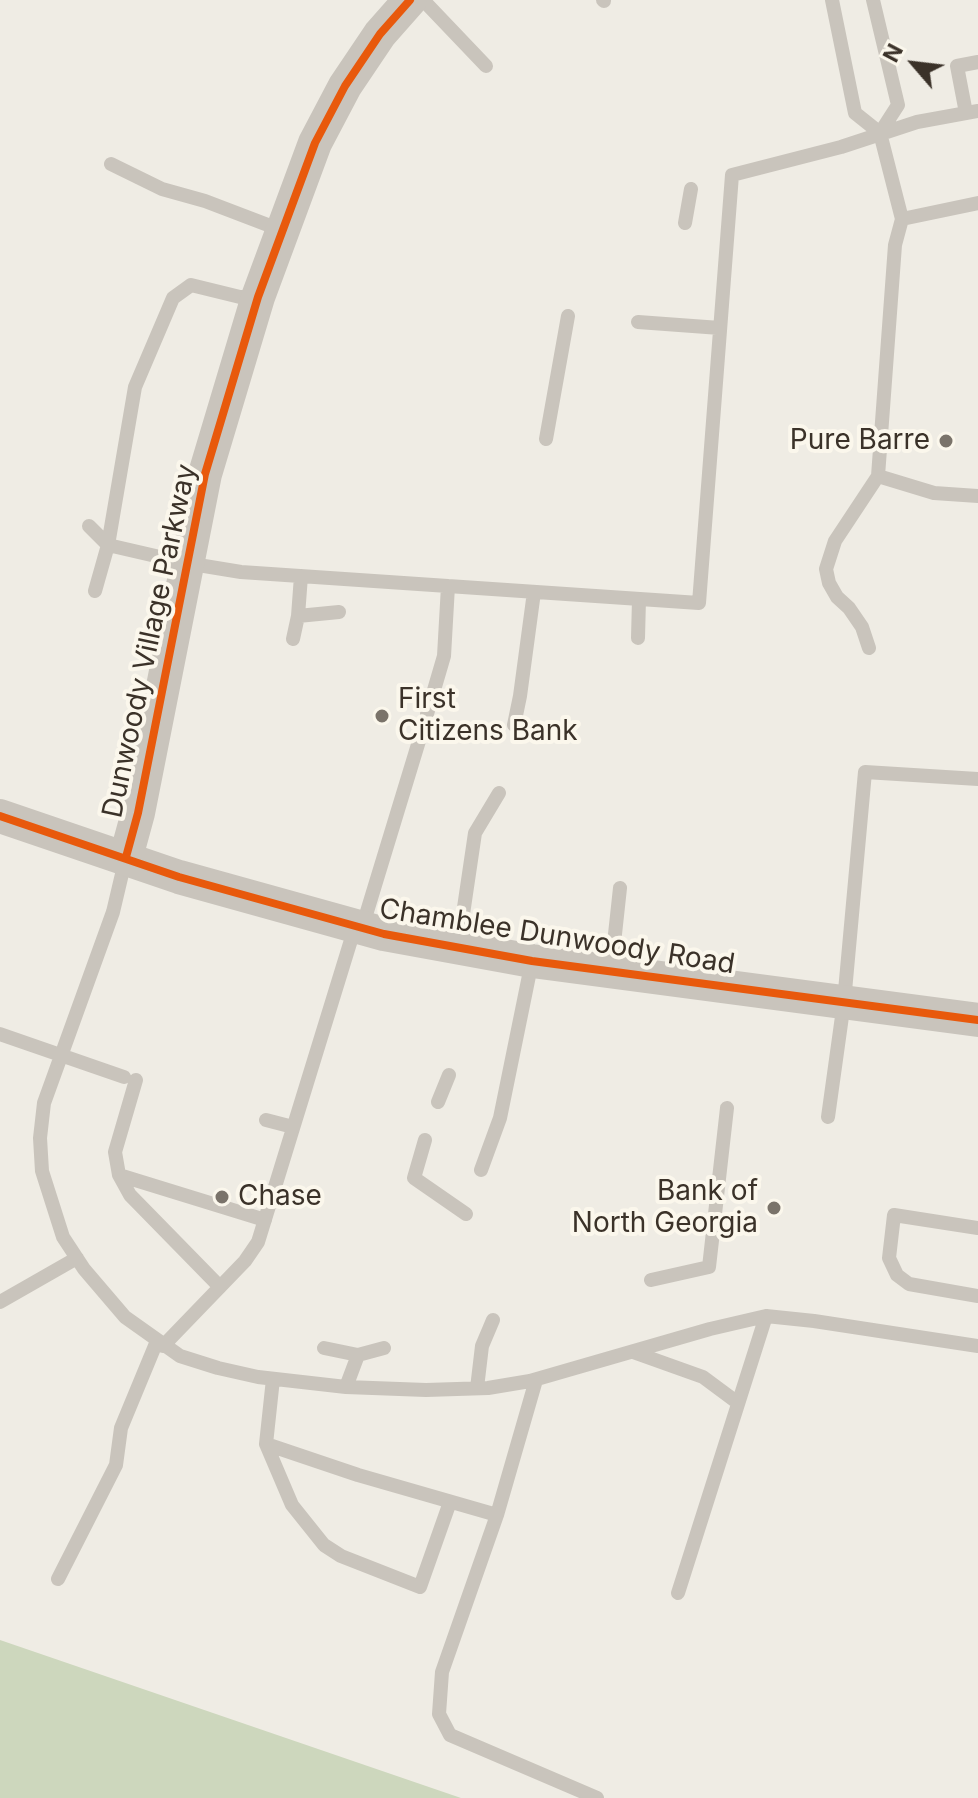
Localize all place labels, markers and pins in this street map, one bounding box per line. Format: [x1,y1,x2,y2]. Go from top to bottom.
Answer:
place label: Pure Barre [790,424,930,458]
marker: Pure Barre [937,432,955,450]
place label: First Citizens Bank [398,683,578,749]
marker: First Citizens Bank [373,707,391,725]
place label: Bank of North Georgia [572,1175,758,1241]
place label: Chase [238,1180,322,1214]
marker: Chase [213,1188,231,1206]
marker: Bank of North Georgia [765,1199,783,1217]

